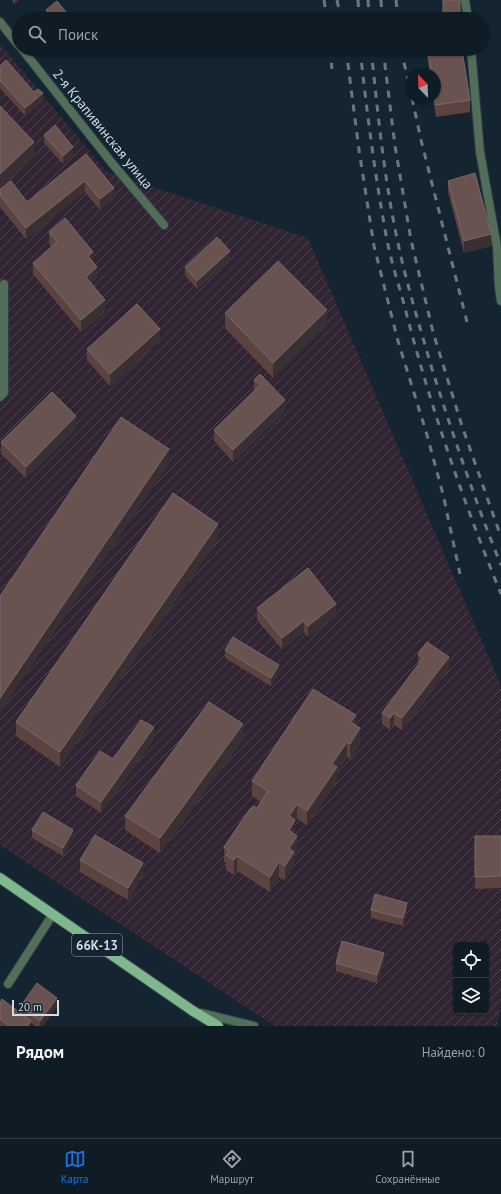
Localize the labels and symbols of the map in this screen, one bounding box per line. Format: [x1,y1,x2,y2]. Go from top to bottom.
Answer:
street label: 2-я Крапивинская улица [49,65,157,193]
north arrow [405,68,441,104]
road number: 66К-13 [72,934,122,956]
scale bar [12,998,59,1017]

